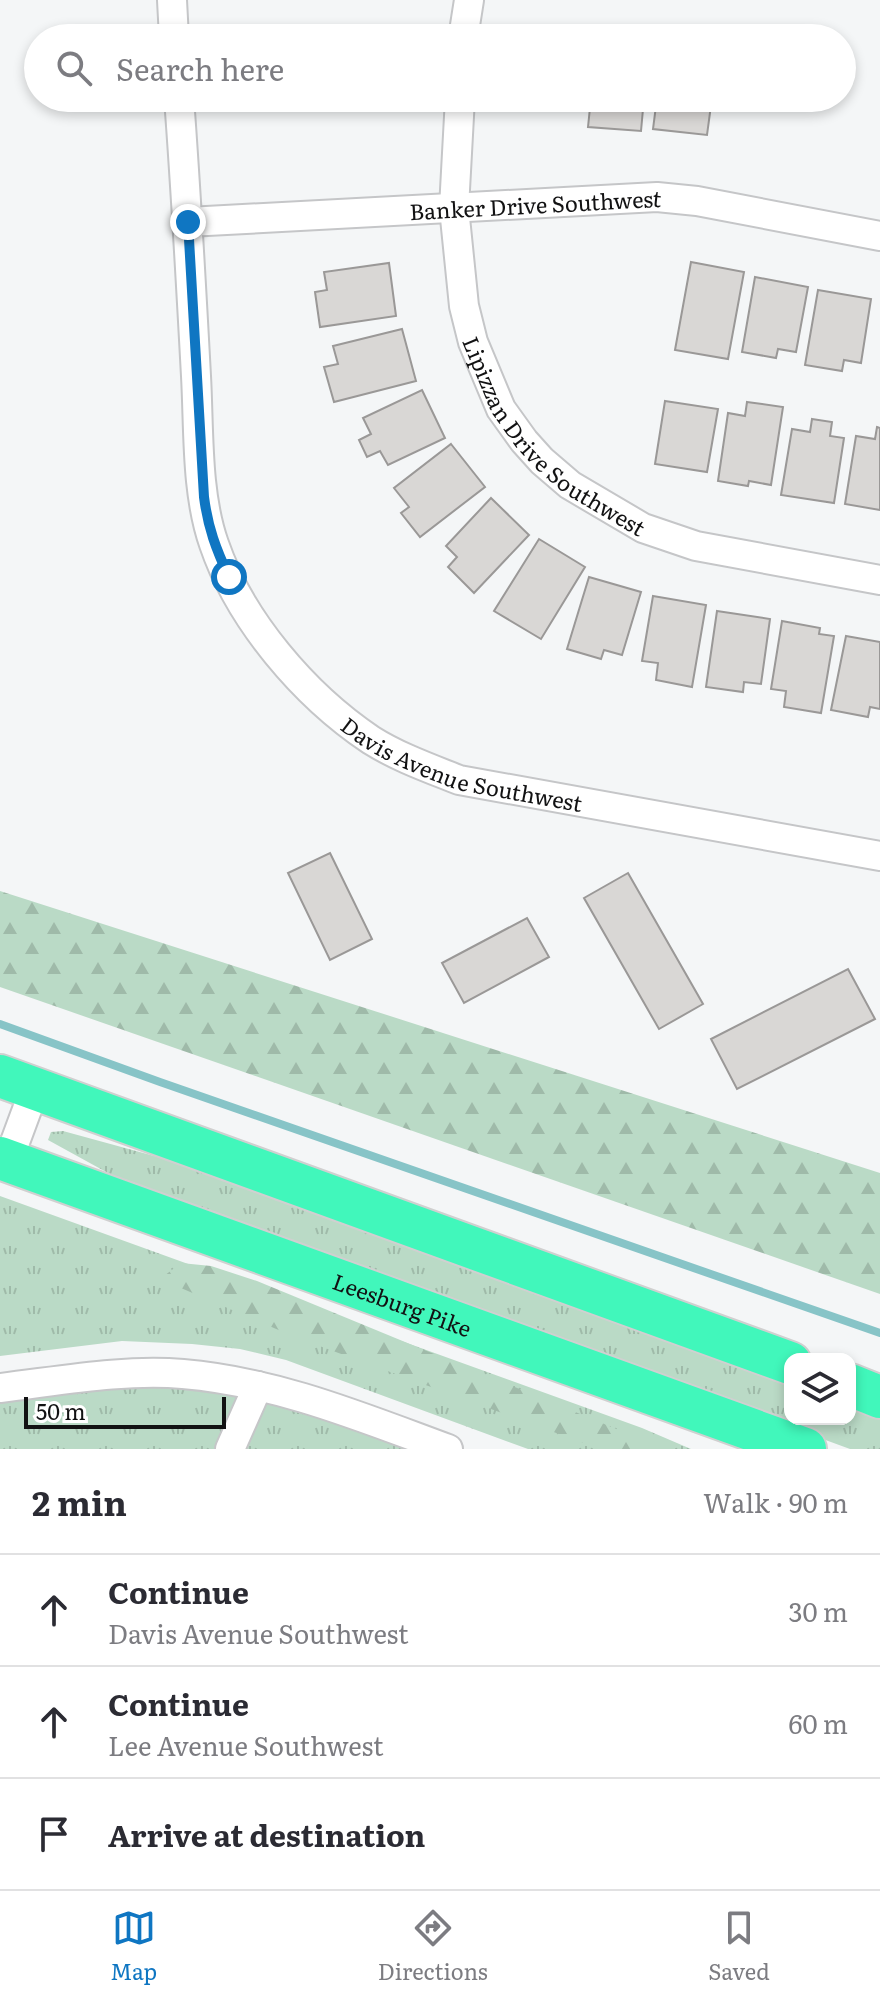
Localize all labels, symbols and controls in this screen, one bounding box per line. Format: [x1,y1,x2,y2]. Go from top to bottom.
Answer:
search box [24,24,856,112]
icon: search [52,46,96,90]
text: Search here [116,46,284,90]
street label: Banker Drive Southwest [409,180,663,227]
route end [170,204,206,240]
street label: Lipizzan Drive Southwest [456,331,652,543]
route start [211,559,247,595]
street label: Davis Avenue Southwest [335,708,585,818]
street label: Leesburg Pike [328,1263,477,1344]
map controls [784,1353,856,1425]
button: layers [784,1353,856,1425]
scale bar [24,1393,226,1429]
text: 50 m [36,1394,86,1427]
text: 2 min [32,1476,127,1526]
text: Walk · 90 m [703,1482,848,1521]
text: Continue [108,1569,249,1613]
icon: ahead [32,1588,76,1632]
text: 30 m [788,1591,848,1630]
text: Davis Avenue Southwest [108,1613,409,1652]
text: Continue [108,1681,249,1725]
icon: ahead [32,1700,76,1744]
text: 60 m [789,1703,848,1742]
text: Lee Avenue Southwest [108,1725,383,1764]
icon: arrive [32,1812,76,1856]
text: Arrive at destination [108,1812,425,1856]
tab: Map [110,1906,157,1987]
tab: Directions [378,1906,488,1987]
tab: Saved [708,1906,770,1987]

